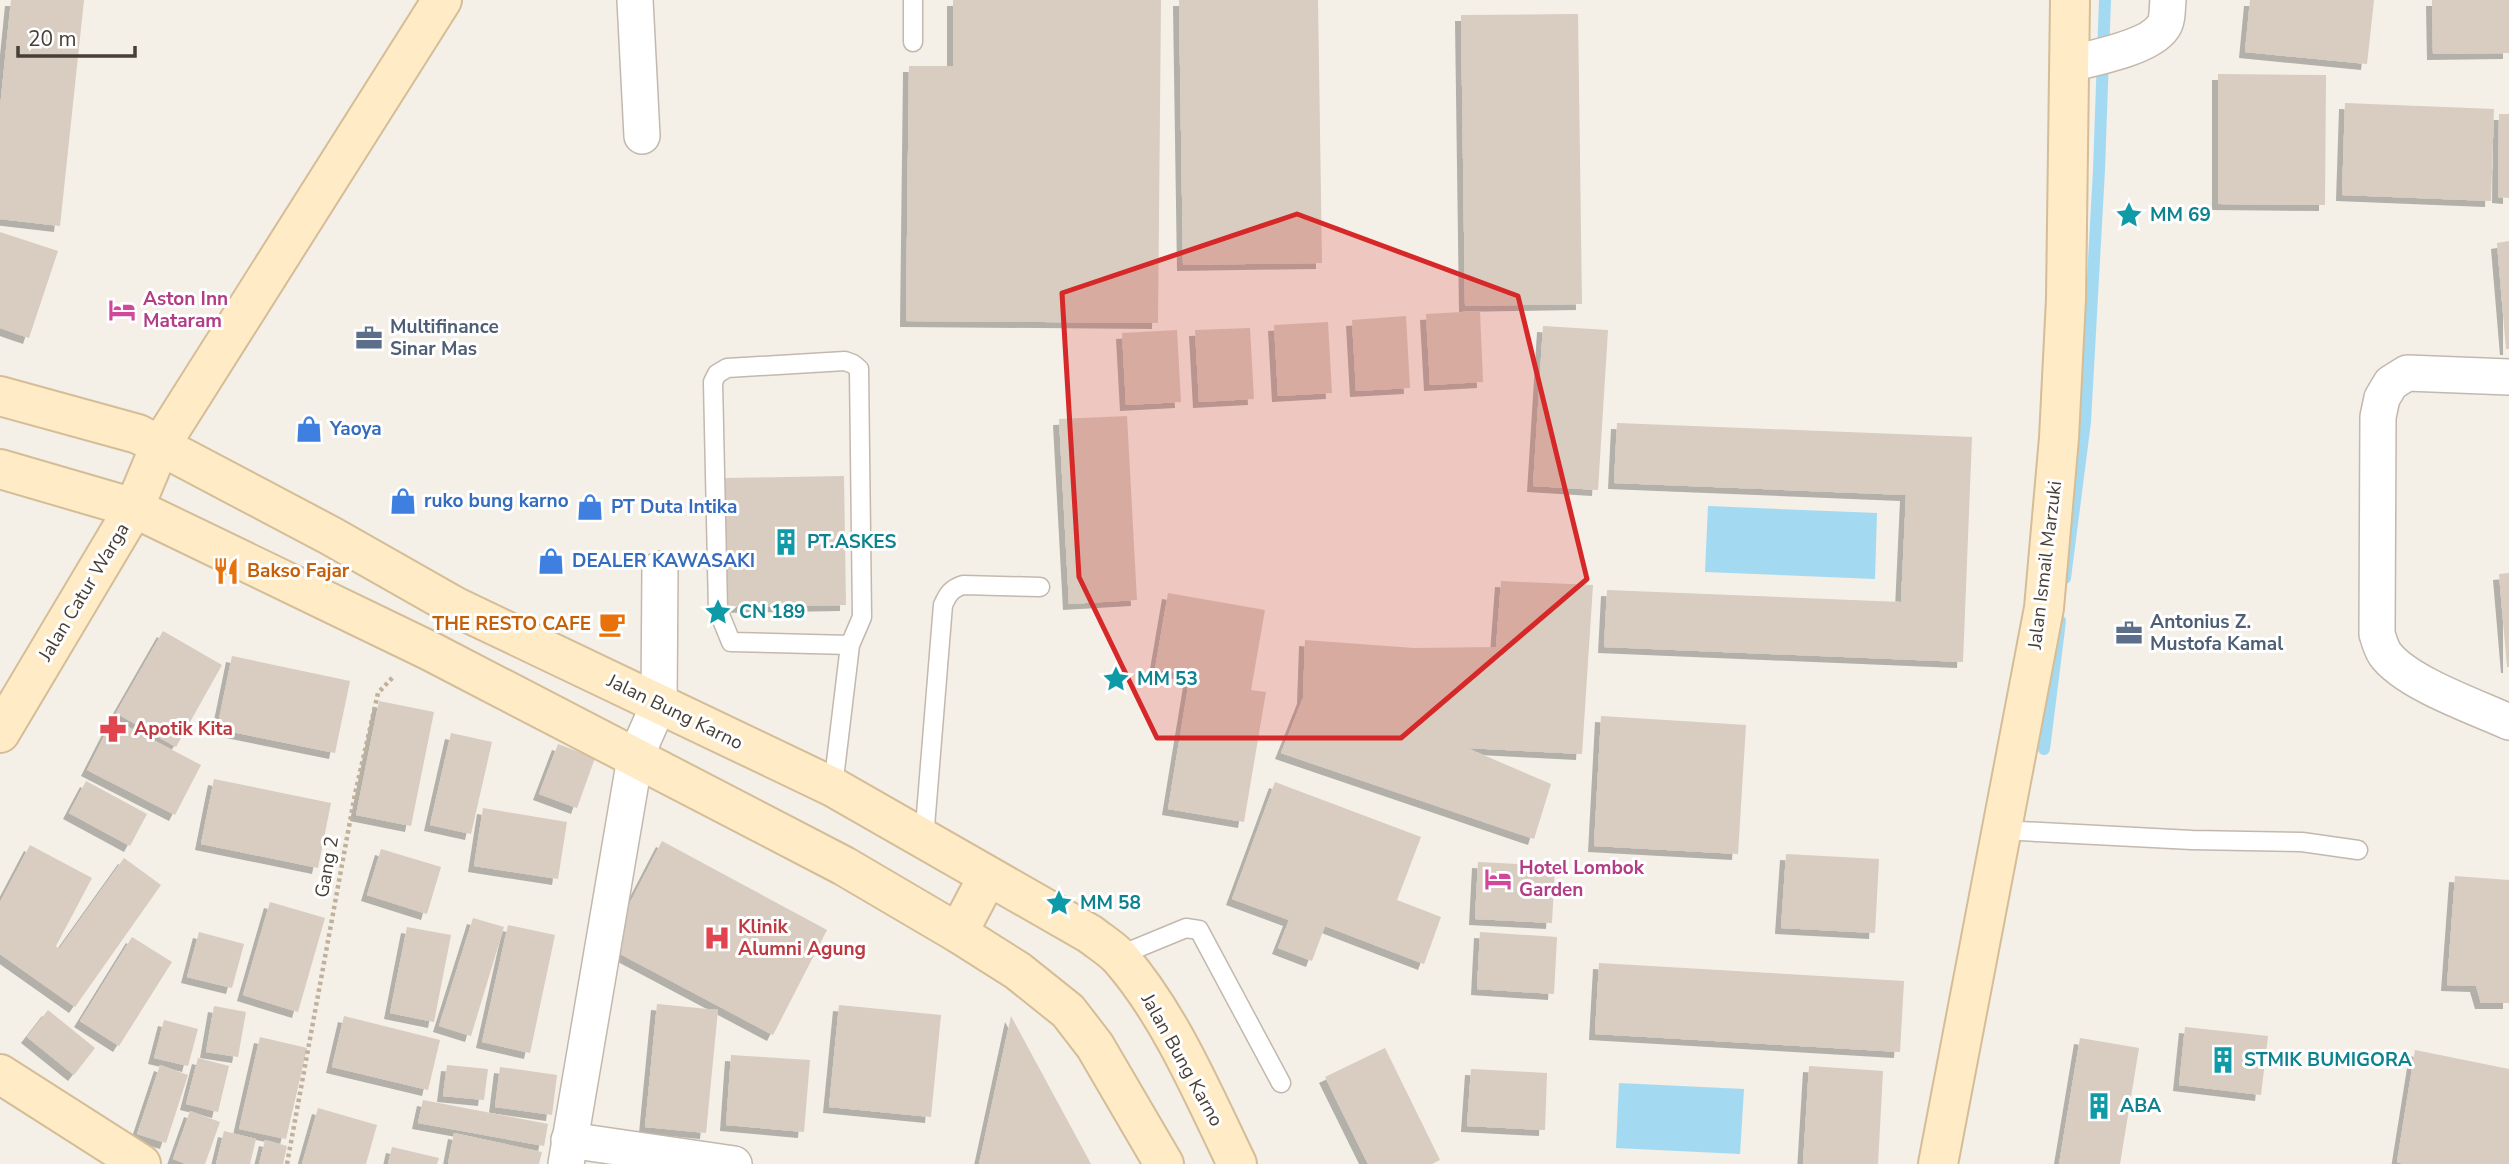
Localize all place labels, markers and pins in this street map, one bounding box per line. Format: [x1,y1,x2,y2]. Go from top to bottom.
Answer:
place icon: MM 69 [2114,200,2144,230]
place label: MM 69 [2150,202,2211,228]
place label: Aston Inn Mataram [143,286,228,334]
hotel icon: Aston Inn Mataram [107,295,137,325]
place label: Multifinance Sinar Mas [390,314,499,362]
office icon: Multifinance Sinar Mas [354,323,384,353]
shop icon: Yaoya [294,414,324,444]
place label: Yaoya [329,416,382,442]
shop icon: ruko bung karno [388,486,418,516]
place label: ruko bung karno [424,488,569,514]
shop icon: PT Duta Intika [575,492,605,522]
place label: PT Duta Intika [611,494,737,520]
building icon: PT.ASKES [771,527,801,557]
place label: PT.ASKES [807,529,896,555]
shop icon: DEALER KAWASAKI [536,546,566,576]
place label: DEALER KAWASAKI [572,548,755,574]
restaurant icon: Bakso Fajar [211,556,241,586]
place label: Bakso Fajar [247,558,350,584]
place icon: CN 189 [703,597,733,627]
place label: CN 189 [739,599,805,625]
cafe icon: THE RESTO CAFE [597,609,627,639]
place label: Antonius Z. Mustofa Kamal [2150,609,2283,657]
place label: THE RESTO CAFE [432,611,591,637]
office icon: Antonius Z. Mustofa Kamal [2114,618,2144,648]
place icon: MM 53 [1101,664,1131,694]
place label: MM 53 [1137,666,1198,692]
pharmacy icon: Apotik Kita [98,714,128,744]
place label: Apotik Kita [134,716,233,742]
place label: Hotel Lombok Garden [1519,855,1645,903]
hotel icon: Hotel Lombok Garden [1483,864,1513,894]
place icon: MM 58 [1044,888,1074,918]
place label: MM 58 [1080,890,1141,916]
place label: Klinik Alumni Agung [738,914,866,962]
hospital icon: Klinik Alumni Agung [702,923,732,953]
building icon: STMIK BUMIGORA [2208,1045,2238,1075]
place label: STMIK BUMIGORA [2244,1047,2413,1073]
building icon: ABA [2084,1091,2114,1121]
place label: ABA [2120,1093,2162,1119]

